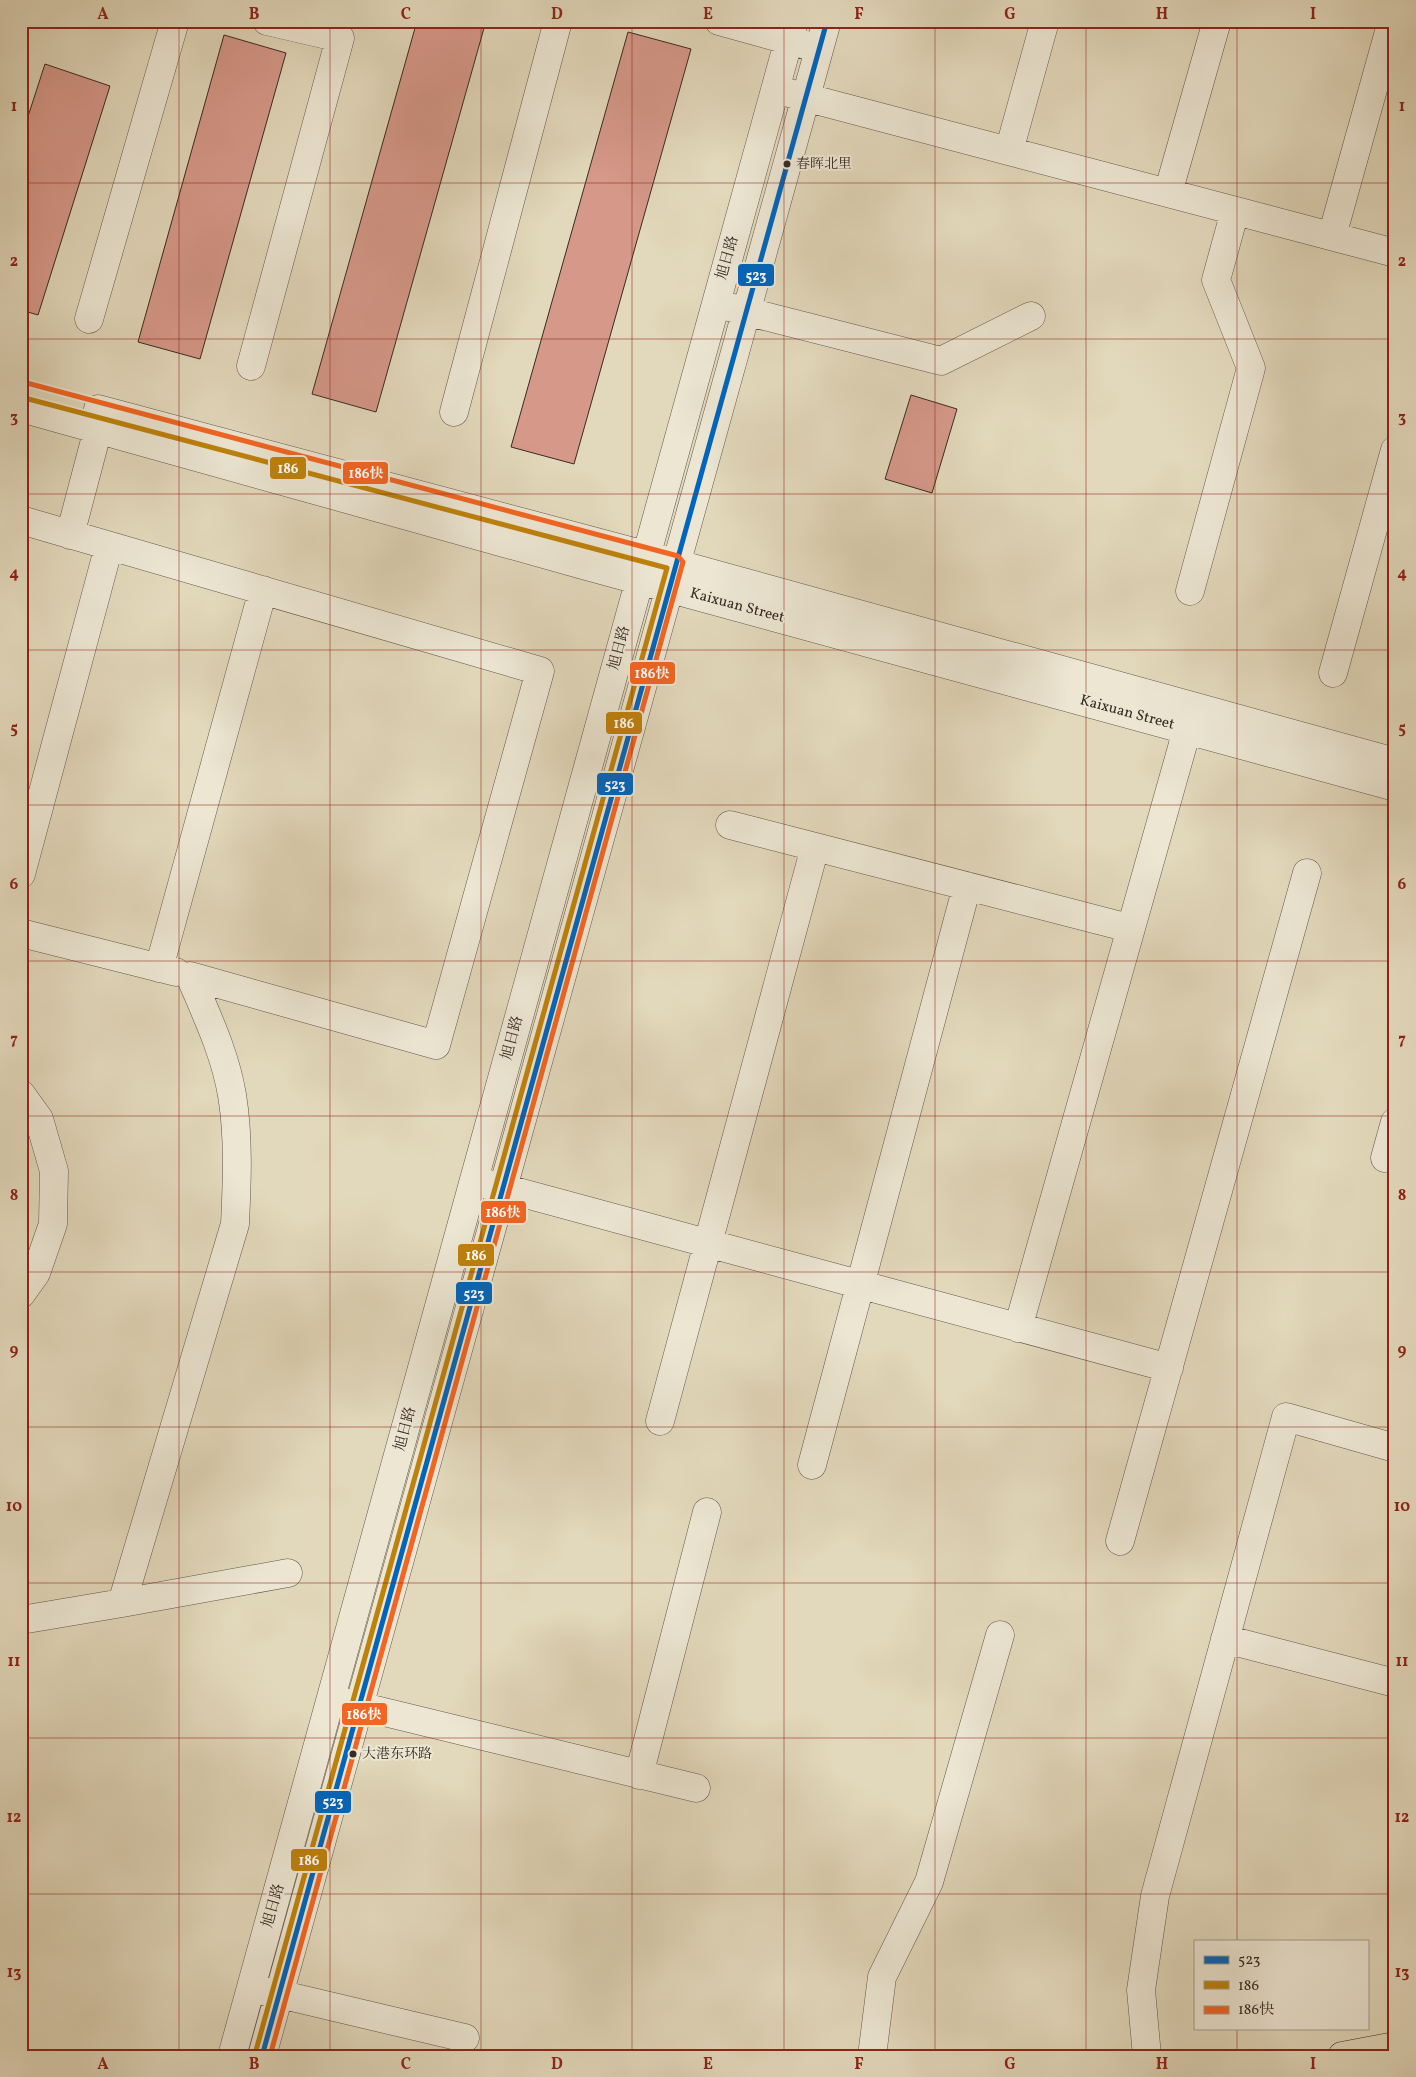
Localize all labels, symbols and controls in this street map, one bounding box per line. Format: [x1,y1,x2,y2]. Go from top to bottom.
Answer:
text: A [97,4,109,26]
text: B [249,4,260,26]
text: C [401,4,411,26]
text: D [551,4,563,26]
text: E [703,4,713,26]
text: F [854,4,864,26]
text: G [1004,4,1016,26]
text: H [1156,4,1168,26]
text: I [1310,4,1316,26]
text: 1 [11,96,17,118]
text: 1 [1399,96,1405,118]
place label: 春晖北里 [796,155,852,174]
marker: 春晖北里 [782,159,792,169]
street label: 旭日路 [712,233,744,283]
text: 2 [10,251,18,273]
text: 2 [1398,251,1406,273]
line badge: 523 [737,263,775,287]
text: 523 [746,267,766,286]
text: 3 [10,407,18,429]
text: 3 [1398,407,1406,429]
line badge: 186 [269,456,307,480]
text: 186 [278,460,299,479]
line badge: 186快 [342,461,389,485]
text: 186快 [349,465,383,484]
text: 4 [9,563,19,585]
text: 4 [1397,563,1407,585]
street label: Kaixuan Street [687,583,787,629]
street label: 旭日路 [604,624,636,672]
line badge: 186快 [629,661,676,685]
text: 186快 [635,665,669,684]
street label: Kaixuan Street [1077,690,1177,736]
line badge: 186 [605,711,643,735]
text: 186 [614,715,635,734]
text: 5 [10,718,18,740]
text: 5 [1398,718,1406,740]
line badge: 523 [596,772,634,796]
text: 523 [605,776,625,795]
text: 6 [10,874,19,896]
text: 6 [1398,874,1407,896]
street label: 旭日路 [497,1014,529,1062]
text: 7 [10,1029,18,1051]
text: 7 [1398,1029,1406,1051]
text: 8 [10,1185,18,1207]
text: 8 [1398,1185,1406,1207]
line badge: 186快 [480,1200,527,1224]
text: 186快 [486,1204,520,1223]
line badge: 186 [457,1243,495,1267]
text: 186 [466,1247,487,1266]
line badge: 523 [455,1281,493,1305]
text: 523 [464,1285,484,1304]
text: 9 [10,1340,19,1362]
text: 9 [1398,1340,1407,1362]
street label: 旭日路 [390,1405,422,1453]
text: 10 [6,1496,22,1518]
text: 10 [1394,1496,1410,1518]
text: 11 [8,1651,20,1673]
text: 11 [1396,1651,1408,1673]
line badge: 186快 [341,1702,388,1726]
text: 186快 [347,1706,381,1725]
place label: 大港东环路 [362,1745,432,1764]
marker: 大港东环路 [348,1749,358,1759]
line badge: 523 [314,1790,352,1814]
text: 523 [323,1793,343,1812]
text: 12 [7,1807,21,1829]
text: 12 [1395,1807,1409,1829]
line badge: 186 [290,1848,328,1872]
text: 186 [299,1852,320,1871]
street label: 旭日路 [258,1881,290,1931]
legend [1194,1940,1368,2030]
text: 523 [1238,1950,1261,1971]
text: 13 [7,1962,21,1984]
text: 13 [1395,1962,1409,1984]
text: 186 [1238,1976,1259,1997]
text: 186快 [1238,2000,1274,2021]
text: A [97,2054,109,2076]
text: B [249,2054,260,2076]
text: C [401,2054,411,2076]
text: D [551,2054,563,2076]
text: E [703,2054,713,2076]
text: F [854,2054,864,2076]
text: G [1004,2054,1016,2076]
text: H [1156,2054,1168,2076]
text: I [1310,2054,1316,2076]

